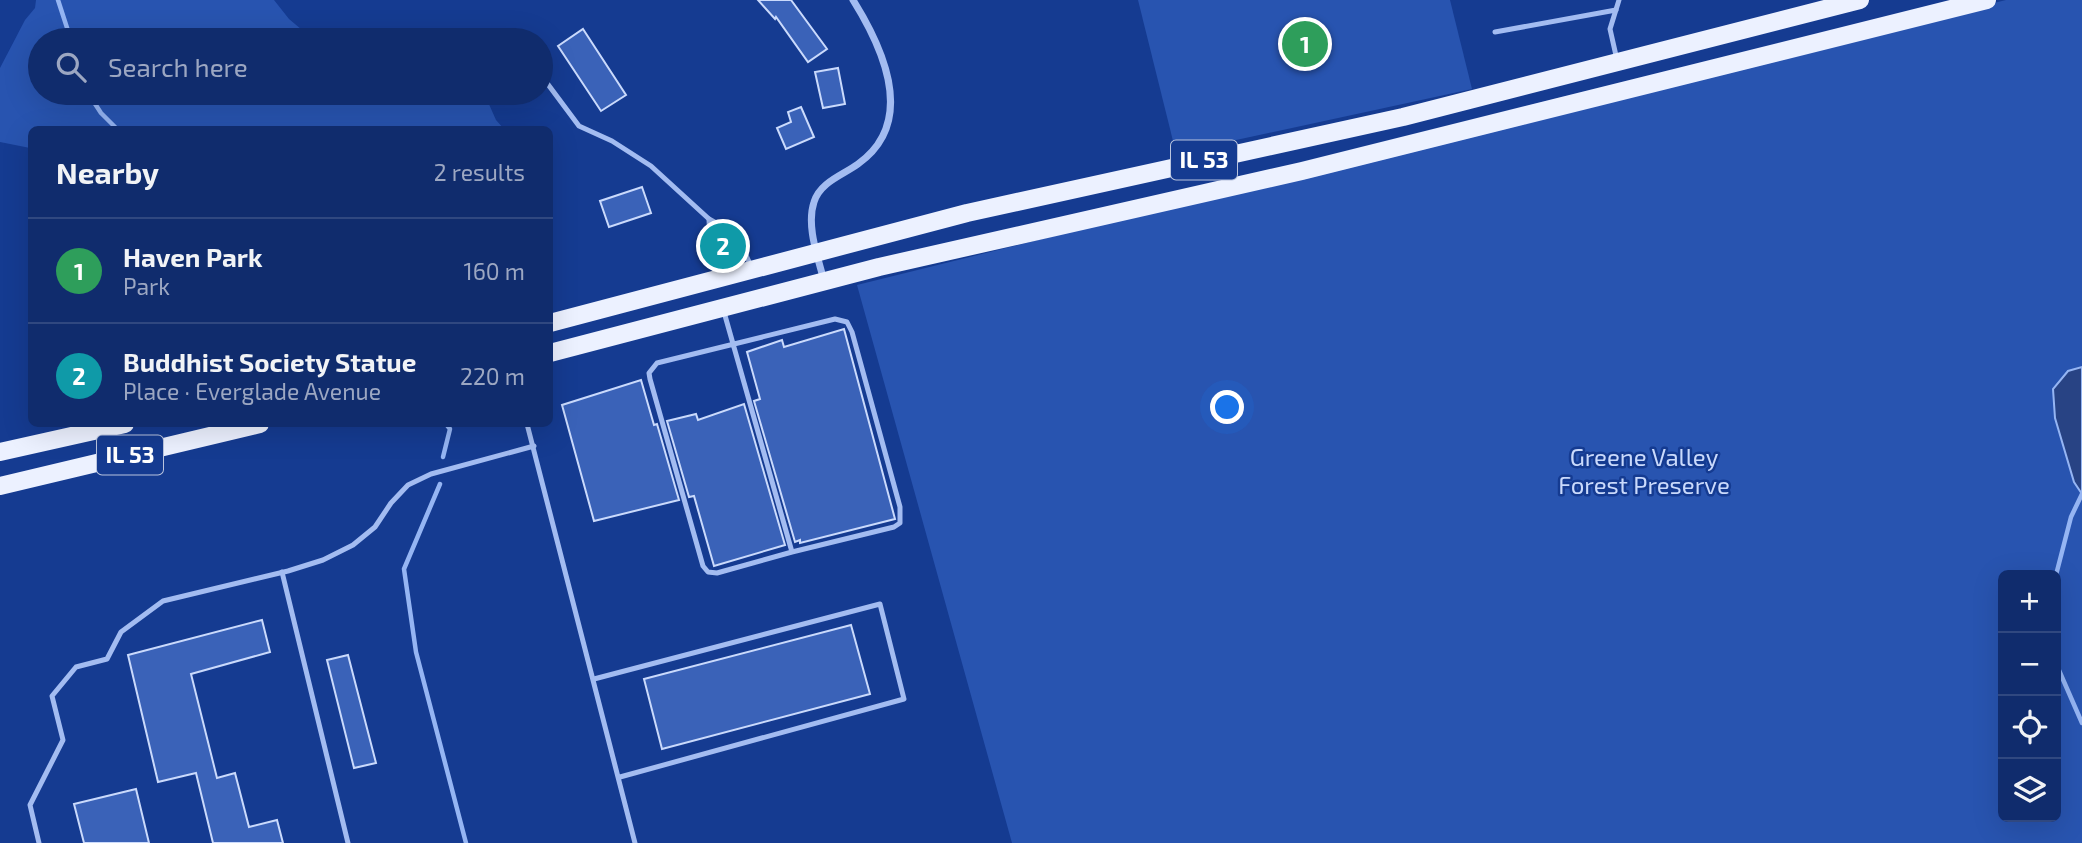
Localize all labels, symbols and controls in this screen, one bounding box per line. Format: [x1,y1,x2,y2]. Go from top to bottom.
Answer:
pin: 1 [1282,18,1328,70]
search box [28,28,553,105]
icon: search [52,48,90,86]
text: Search here [108,51,248,82]
road number: IL 53 [1171,140,1237,180]
text: Nearby [56,154,159,190]
text: 2 results [434,158,525,186]
pin: 2 [700,220,746,272]
text: Haven Park [123,241,262,272]
text: 1 [74,257,84,285]
text: 160 m [464,257,525,285]
text: Park [123,272,170,300]
text: Buddhist Society Statue [123,346,416,377]
text: 2 [72,362,86,390]
text: 220 m [460,362,525,390]
text: Place · Everglade Avenue [123,377,381,405]
your location [1210,390,1244,424]
road number: IL 53 [97,436,163,475]
park label: Greene Valley Forest Preserve [1558,442,1730,499]
map controls [1998,570,2061,822]
button: + [1998,570,2061,633]
button: − [1998,633,2061,696]
button: locate [1998,696,2061,759]
button: layers [1998,759,2061,822]

